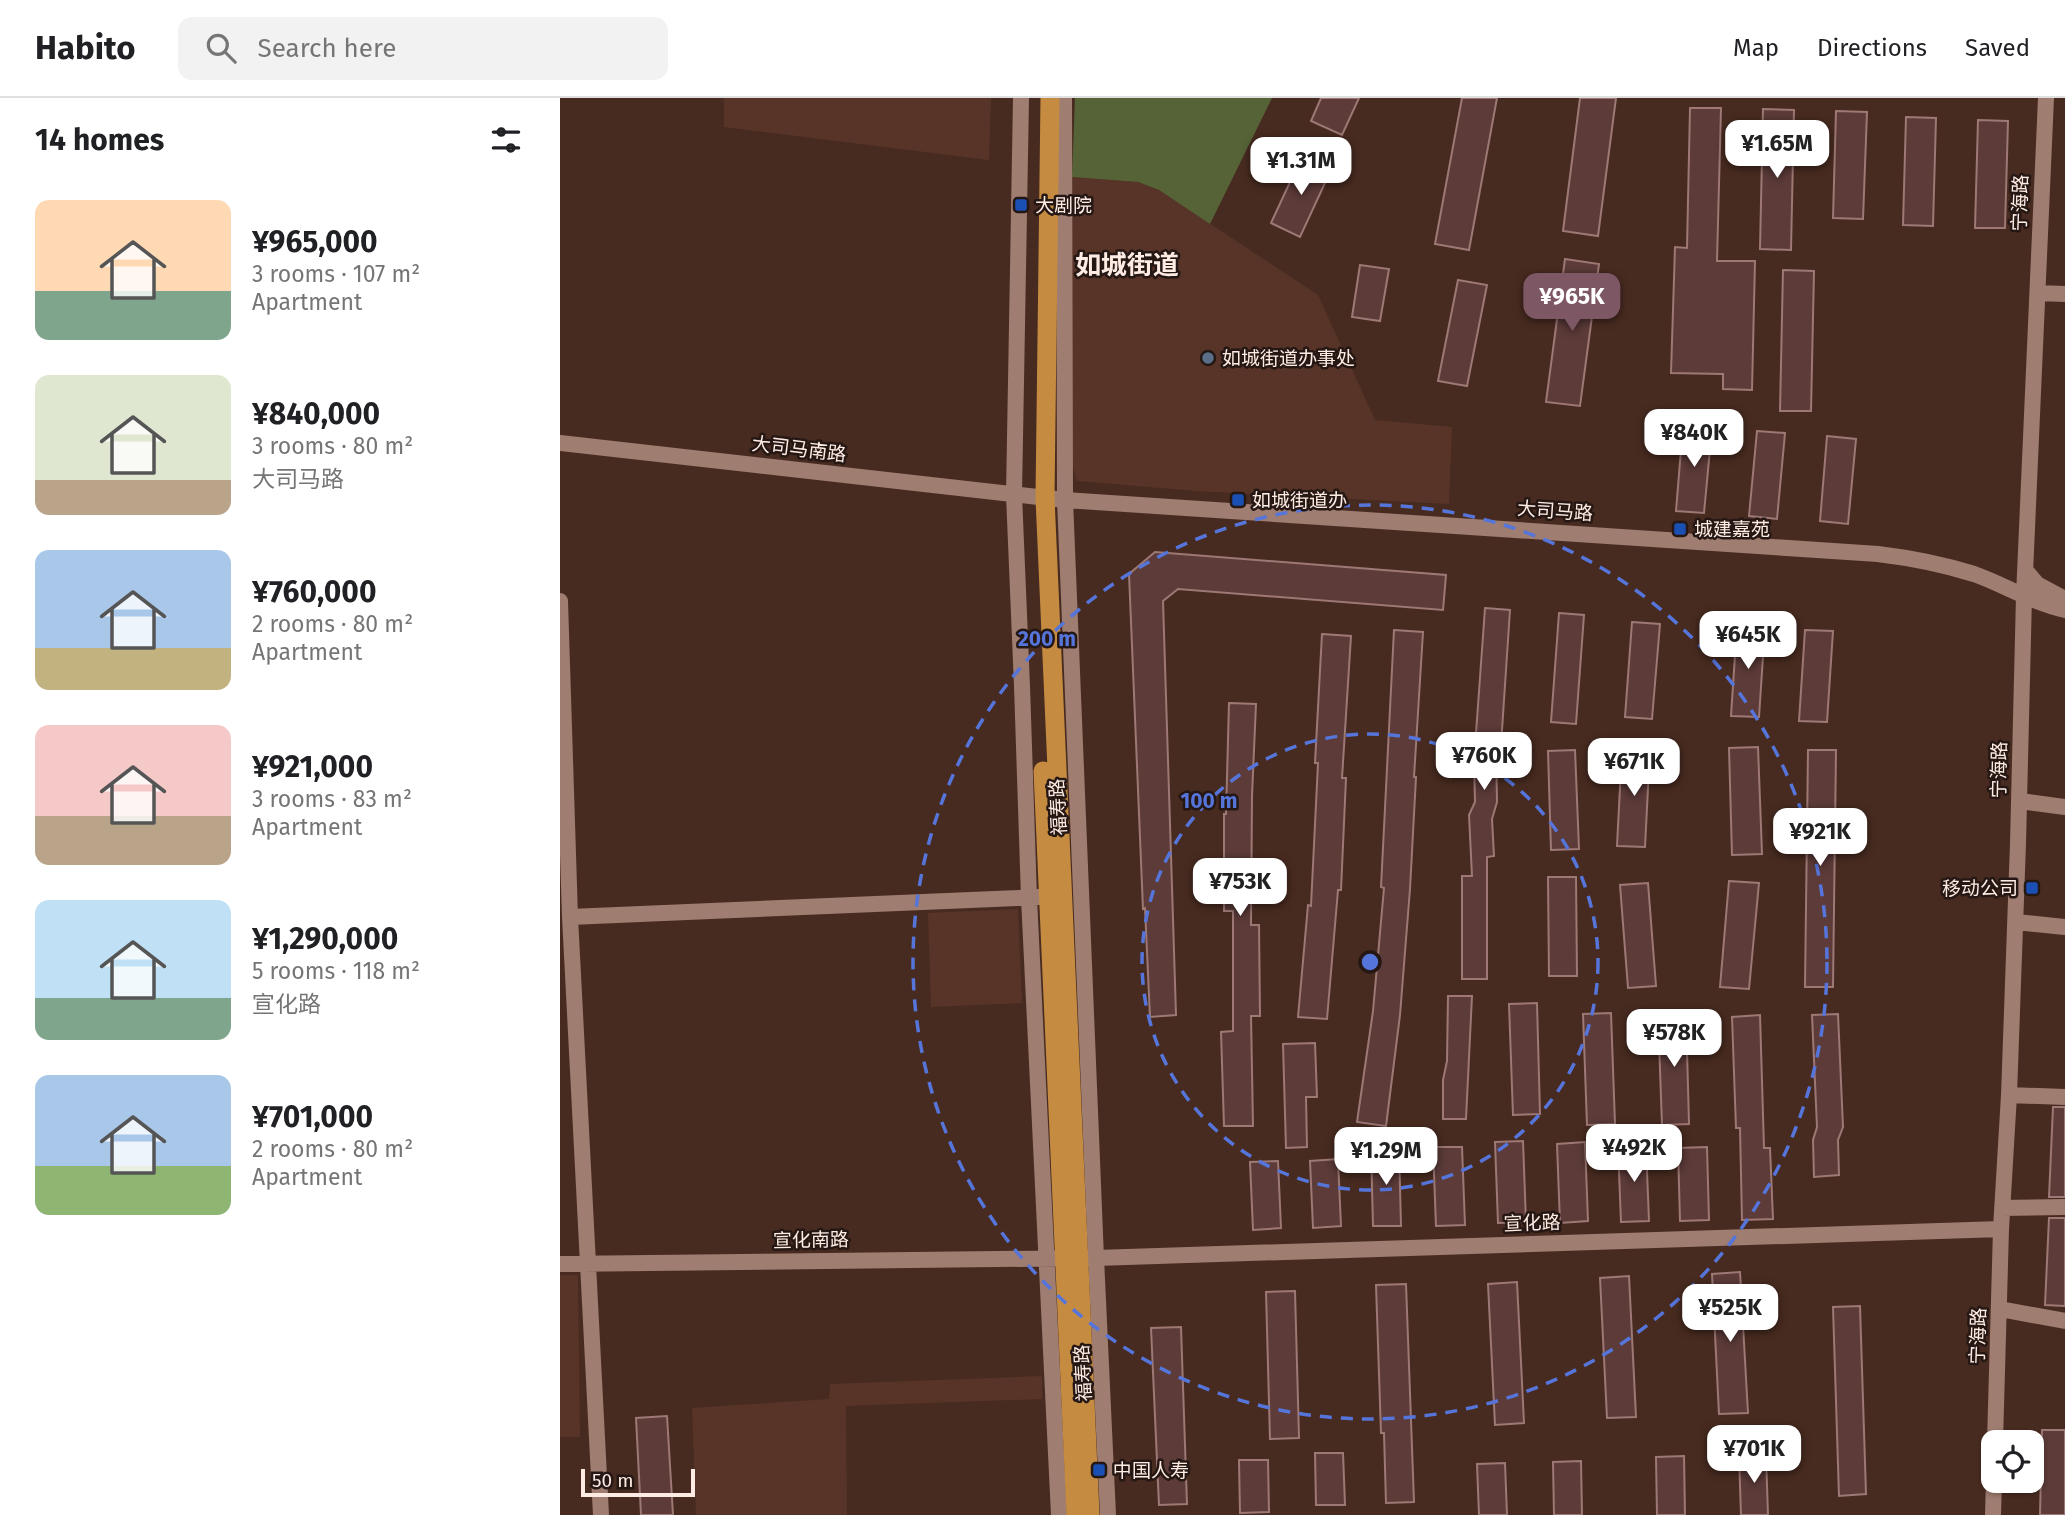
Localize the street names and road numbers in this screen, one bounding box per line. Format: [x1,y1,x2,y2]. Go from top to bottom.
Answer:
street label: 宁海路 [2008,174,2032,232]
street label: 大司马南路 [750,432,848,466]
street label: 大司马路 [1516,497,1594,525]
street label: 宁海路 [1987,741,2011,799]
street label: 福寿路 [1045,778,1071,836]
street label: 宣化路 [1503,1211,1561,1235]
street label: 宣化南路 [773,1228,849,1252]
street label: 宁海路 [1966,1307,1990,1365]
street label: 福寿路 [1070,1344,1096,1402]

